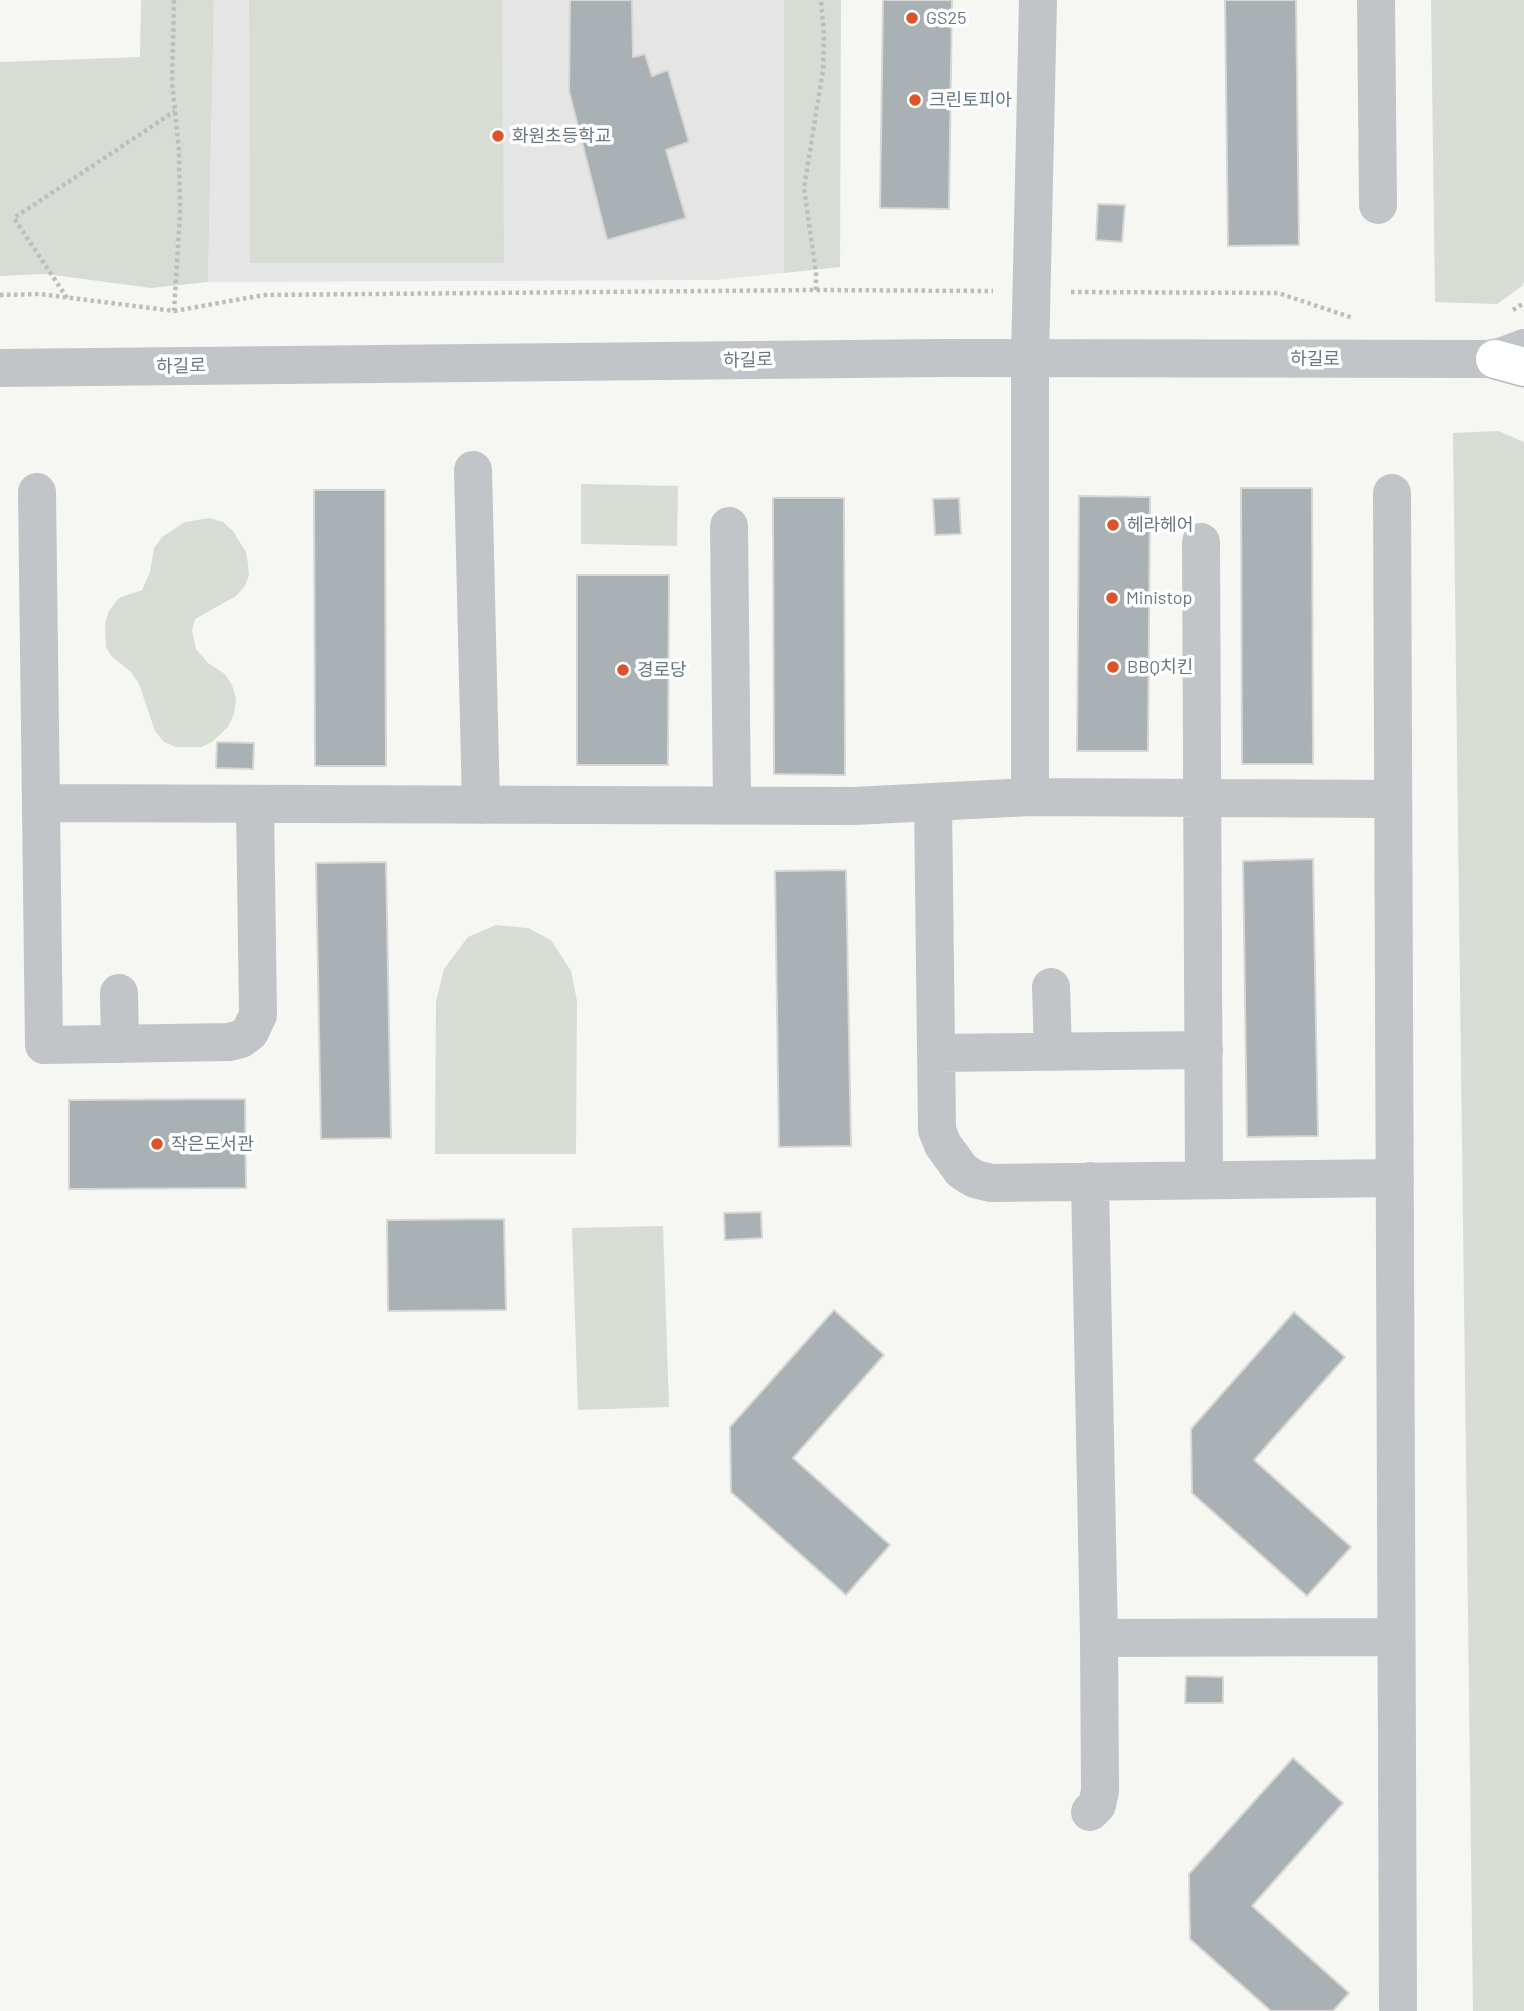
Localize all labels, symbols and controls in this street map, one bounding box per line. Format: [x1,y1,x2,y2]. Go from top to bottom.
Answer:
place label: GS25 [926,7,966,29]
marker: GS25 [904,10,920,26]
place label: 크린토피아 [929,89,1012,111]
marker: 크린토피아 [907,92,923,108]
place label: 화원초등학교 [512,125,611,147]
marker: 화원초등학교 [490,128,506,144]
street label: 하길로 [1290,348,1340,370]
street label: 하길로 [723,349,773,371]
street label: 하길로 [156,355,206,377]
place label: 헤라헤어 [1127,514,1193,536]
marker: 헤라헤어 [1105,517,1121,533]
place label: Ministop [1126,587,1192,609]
marker: Ministop [1104,590,1120,606]
place label: BBQ치킨 [1127,656,1193,678]
place label: 경로당 [637,659,687,681]
marker: BBQ치킨 [1105,659,1121,675]
marker: 경로당 [615,662,631,678]
place label: 작은도서관 [171,1133,254,1155]
marker: 작은도서관 [149,1136,165,1152]

